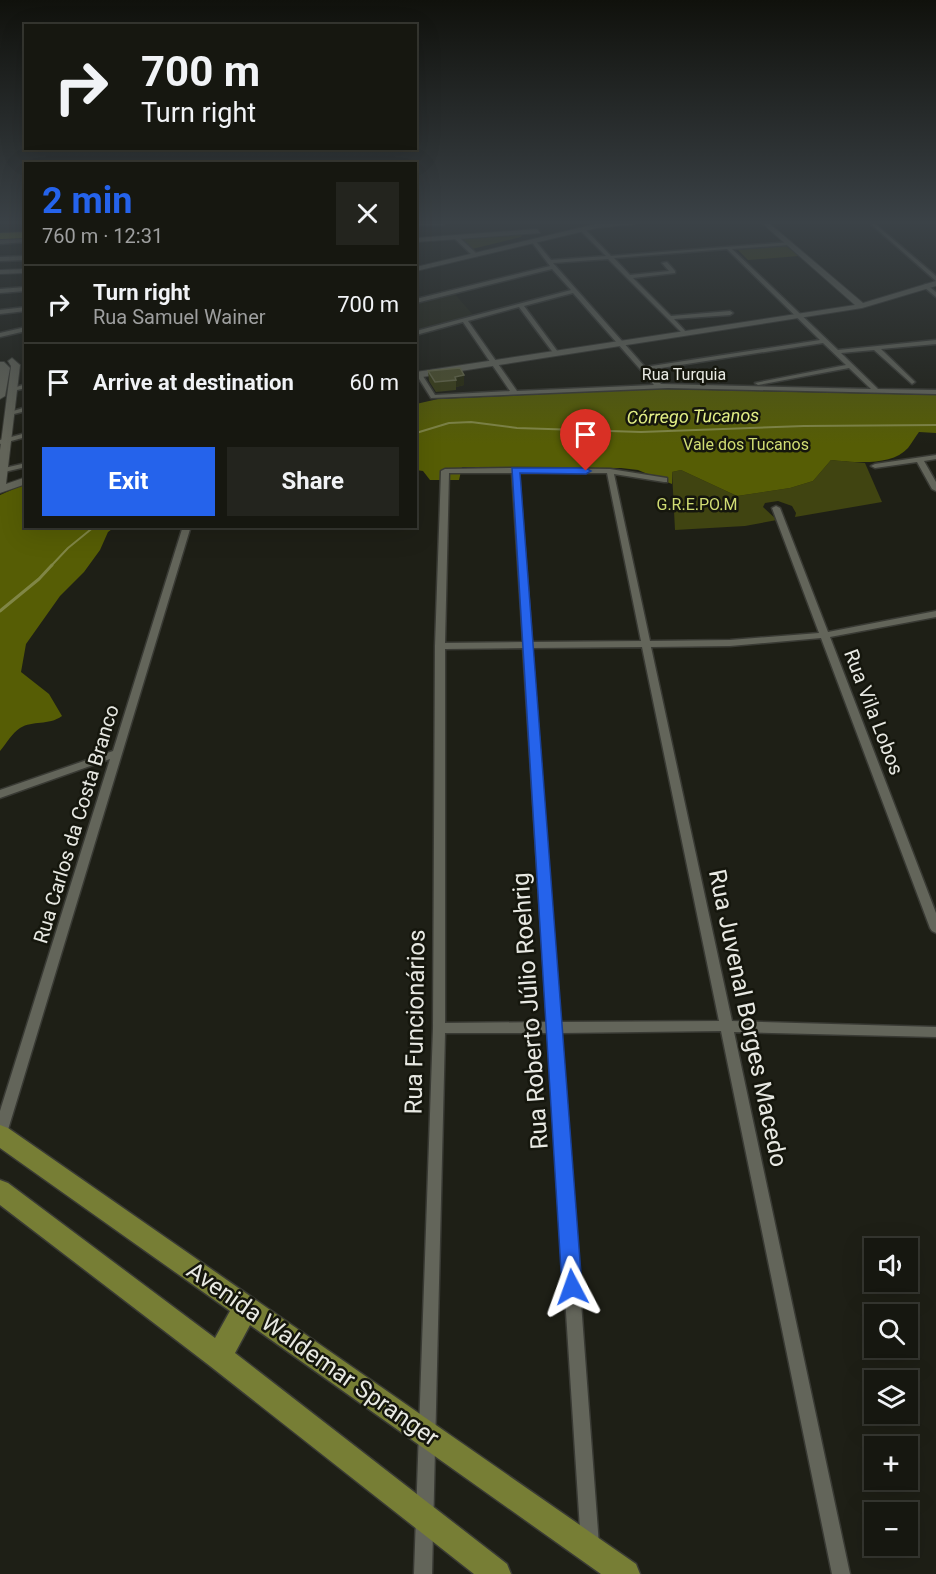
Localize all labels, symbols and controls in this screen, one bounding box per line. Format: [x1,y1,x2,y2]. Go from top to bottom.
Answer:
text: 700 m [141,47,260,96]
icon: right [42,48,120,126]
text: Turn right [141,97,256,129]
text: 2 min [42,180,133,222]
button: close [336,182,399,245]
text: 760 m · 12:31 [42,224,163,248]
text: Turn right [93,280,190,305]
icon: right [42,288,75,321]
text: 700 m [337,292,399,317]
text: Rua Samuel Wainer [93,305,266,329]
street label: Rua Turquia [642,365,726,384]
icon: arrive [42,366,75,399]
text: Arrive at destination [93,370,294,395]
text: 60 m [350,370,399,395]
water label: Córrego Tucanos [627,404,759,428]
pin [560,409,611,471]
icon: arrive [569,418,602,451]
park label: Vale dos Tucanos [683,435,809,454]
button: Exit [42,447,215,516]
button: Share [227,447,399,516]
park label: G.R.E.PO.M [657,495,738,514]
street label: Rua Vila Lobos [839,646,909,778]
street label: Rua Carlos da Costa Branco [28,702,124,946]
street label: Rua Juvenal Borges Macedo [703,867,793,1169]
street label: Rua Roberto Júlio Roehrig [506,872,554,1150]
street label: Rua Funcionários [399,929,431,1115]
map controls [864,1238,918,1556]
button: sound [864,1238,918,1292]
position arrow [540,1255,604,1319]
street label: Avenida Waldemar Spranger [182,1256,444,1452]
button: search [864,1304,918,1358]
button: layers [864,1370,918,1424]
button: + [864,1436,918,1490]
button: − [864,1502,918,1556]

